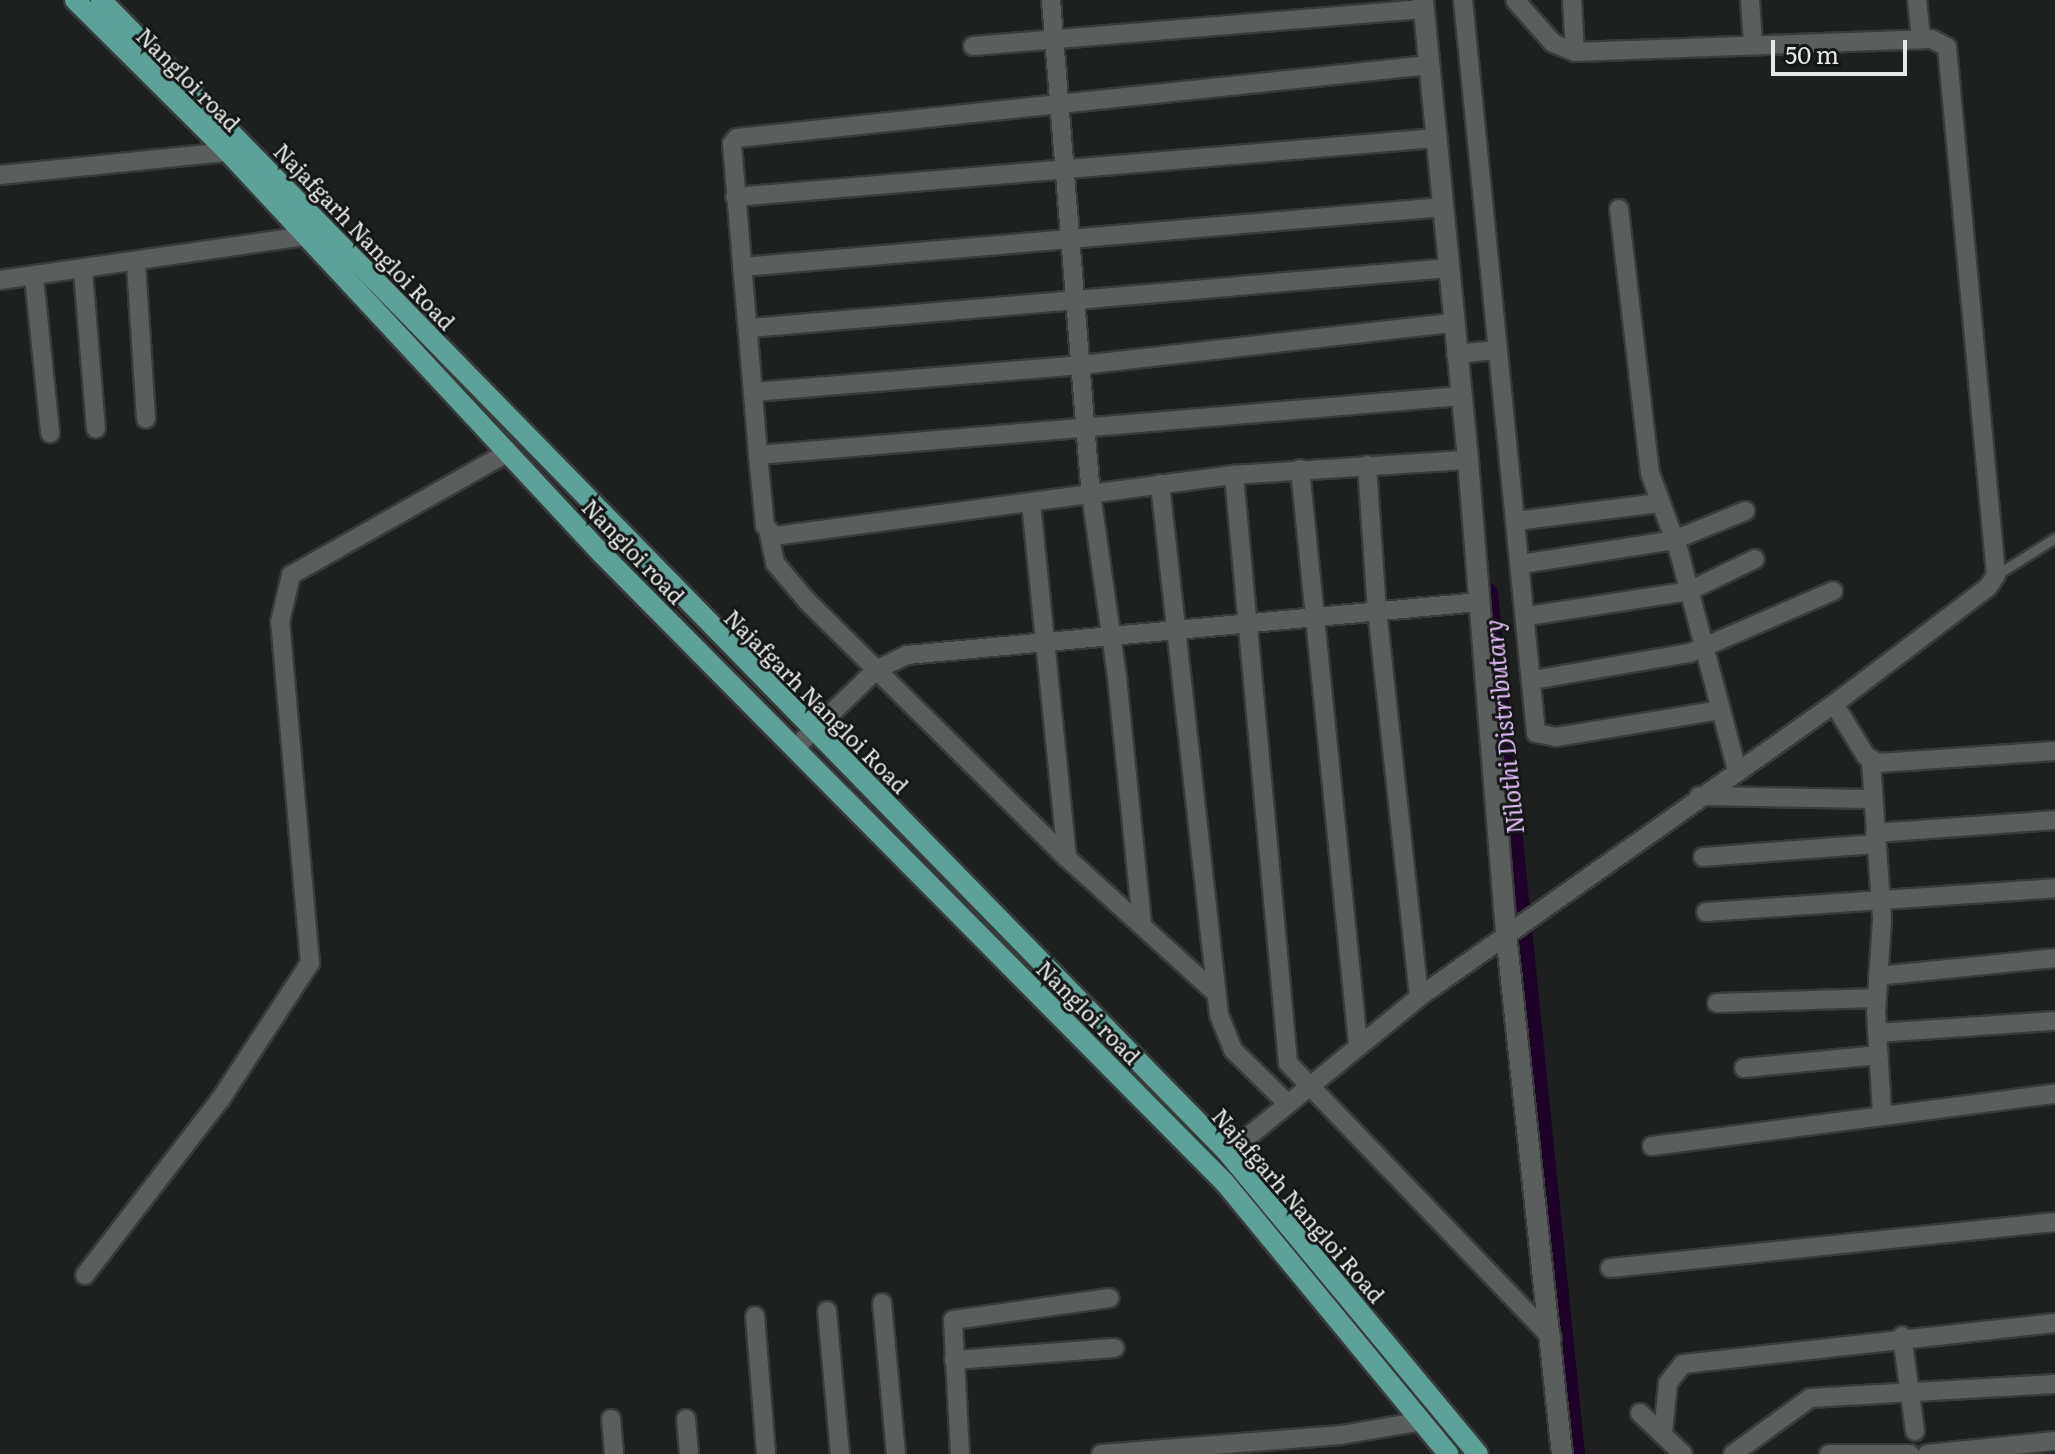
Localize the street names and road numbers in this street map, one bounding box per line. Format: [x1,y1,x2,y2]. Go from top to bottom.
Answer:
street label: Nangloi road [132,22,246,136]
street label: Najafgarh Nangloi Road [269,137,461,335]
street label: Nangloi road [577,493,691,609]
street label: Najafgarh Nangloi Road [720,604,914,798]
street label: Nangloi road [1032,955,1146,1069]
street label: Najafgarh Nangloi Road [1207,1102,1391,1308]

